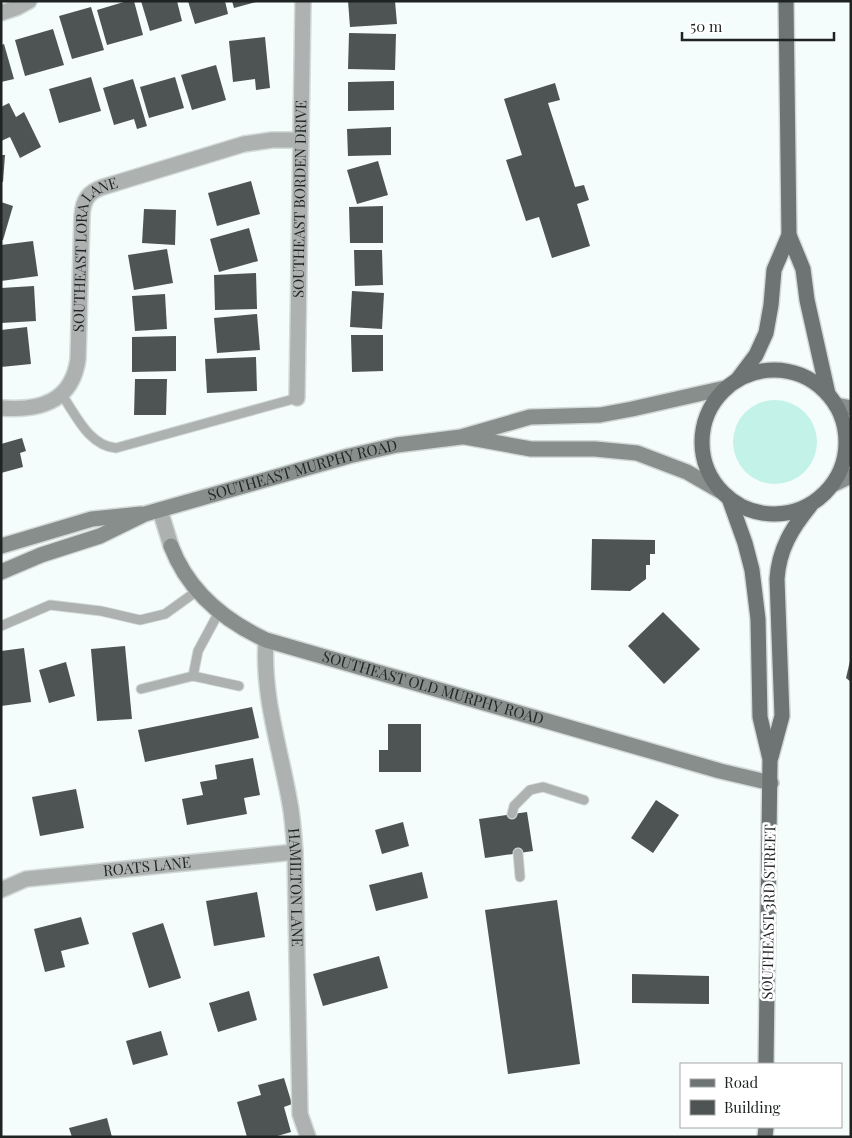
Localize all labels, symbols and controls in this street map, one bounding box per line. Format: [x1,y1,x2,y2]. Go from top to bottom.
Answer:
scale bar [682,10,834,42]
text: 50 m [690,16,723,36]
street label: SOUTHEAST BORDEN DRIVE [288,100,311,298]
street label: SOUTHEAST LORA LANE [68,172,120,332]
street label: SOUTHEAST MURPHY ROAD [205,434,399,505]
street label: SOUTHEAST OLD MURPHY ROAD [320,646,547,729]
street label: SOUTHEAST 3RD STREET [756,824,780,1000]
street label: HAMILTON LANE [284,827,308,947]
street label: ROATS LANE [102,851,192,880]
legend [680,1063,842,1128]
text: Road [724,1072,758,1092]
text: Building [724,1097,781,1117]

